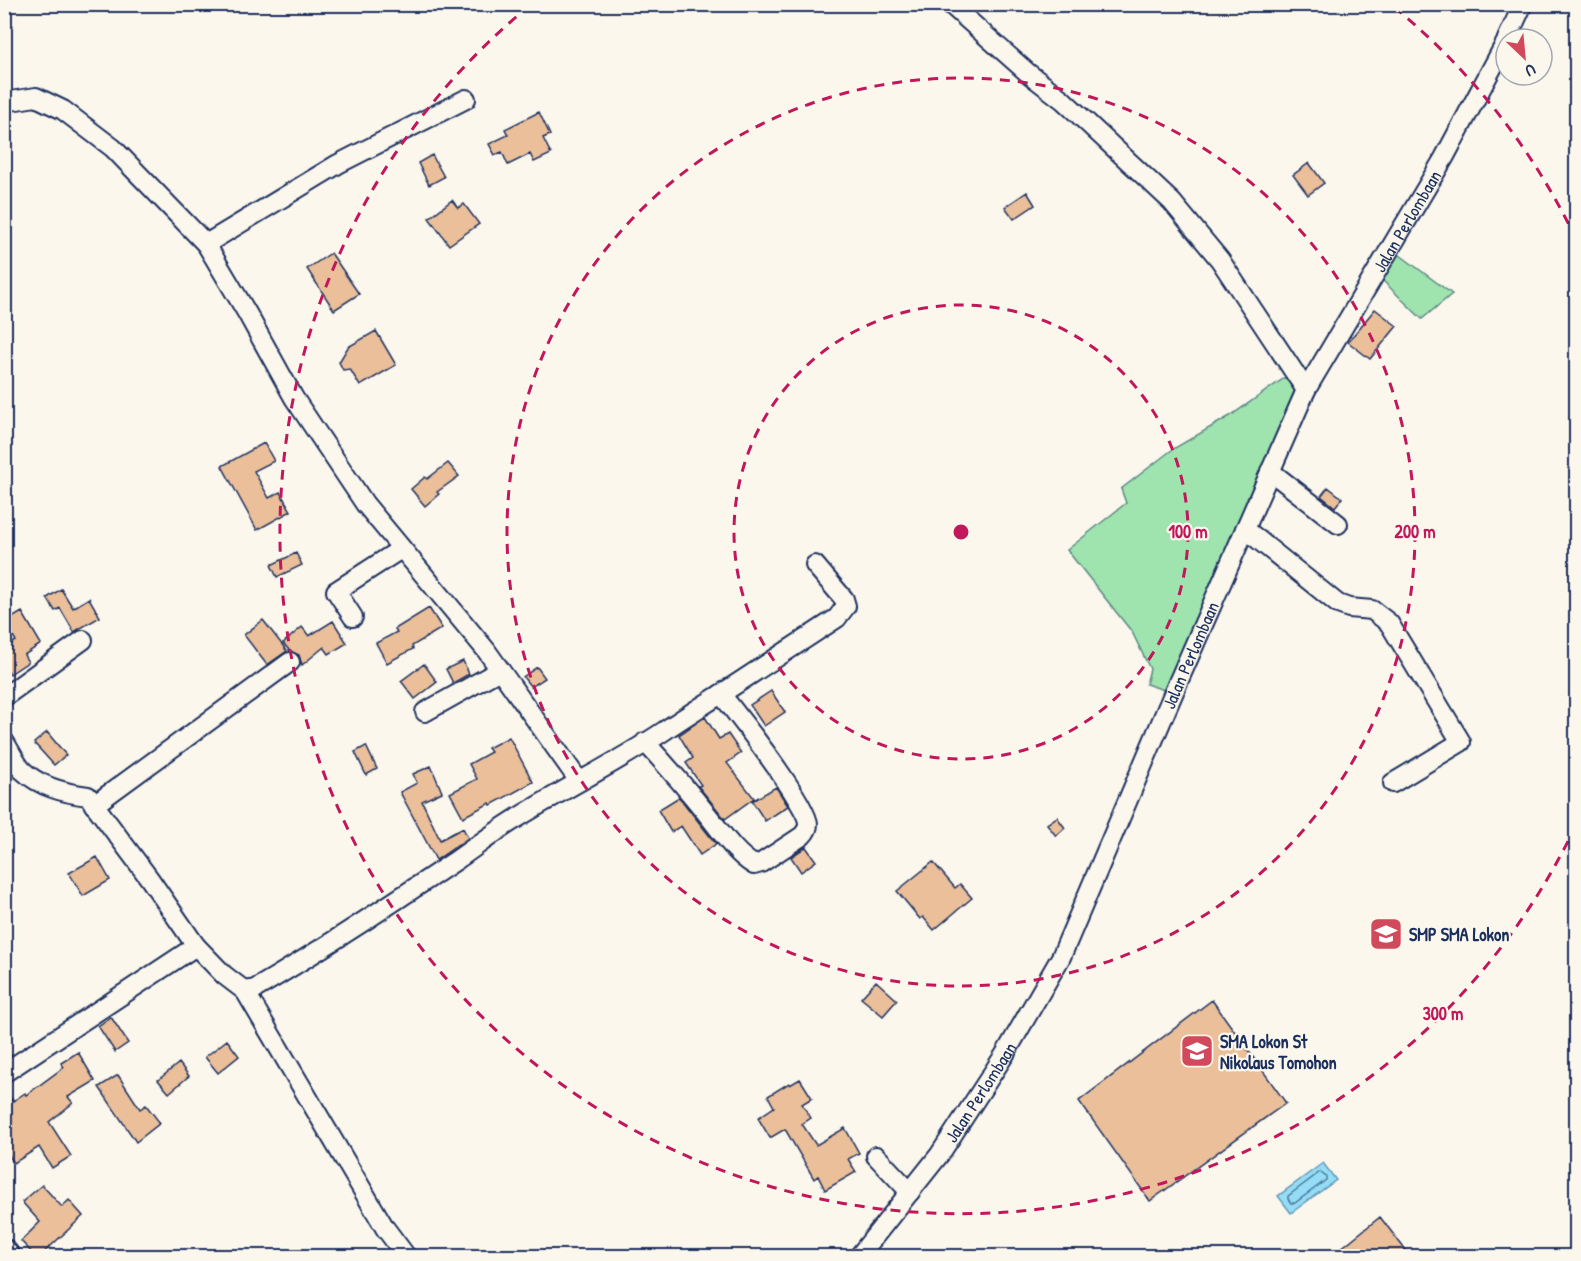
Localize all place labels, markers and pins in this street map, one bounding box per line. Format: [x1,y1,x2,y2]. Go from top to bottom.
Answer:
centre of rings [951,522,971,542]
school or university icon: SMP SMA Lokon [1368,916,1404,952]
place label: SMP SMA Lokon [1409,922,1509,947]
place label: SMA Lokon St Nikolaus Tomohon [1220,1029,1337,1075]
school or university icon: SMA Lokon St Nikolaus Tomohon [1179,1033,1215,1069]

